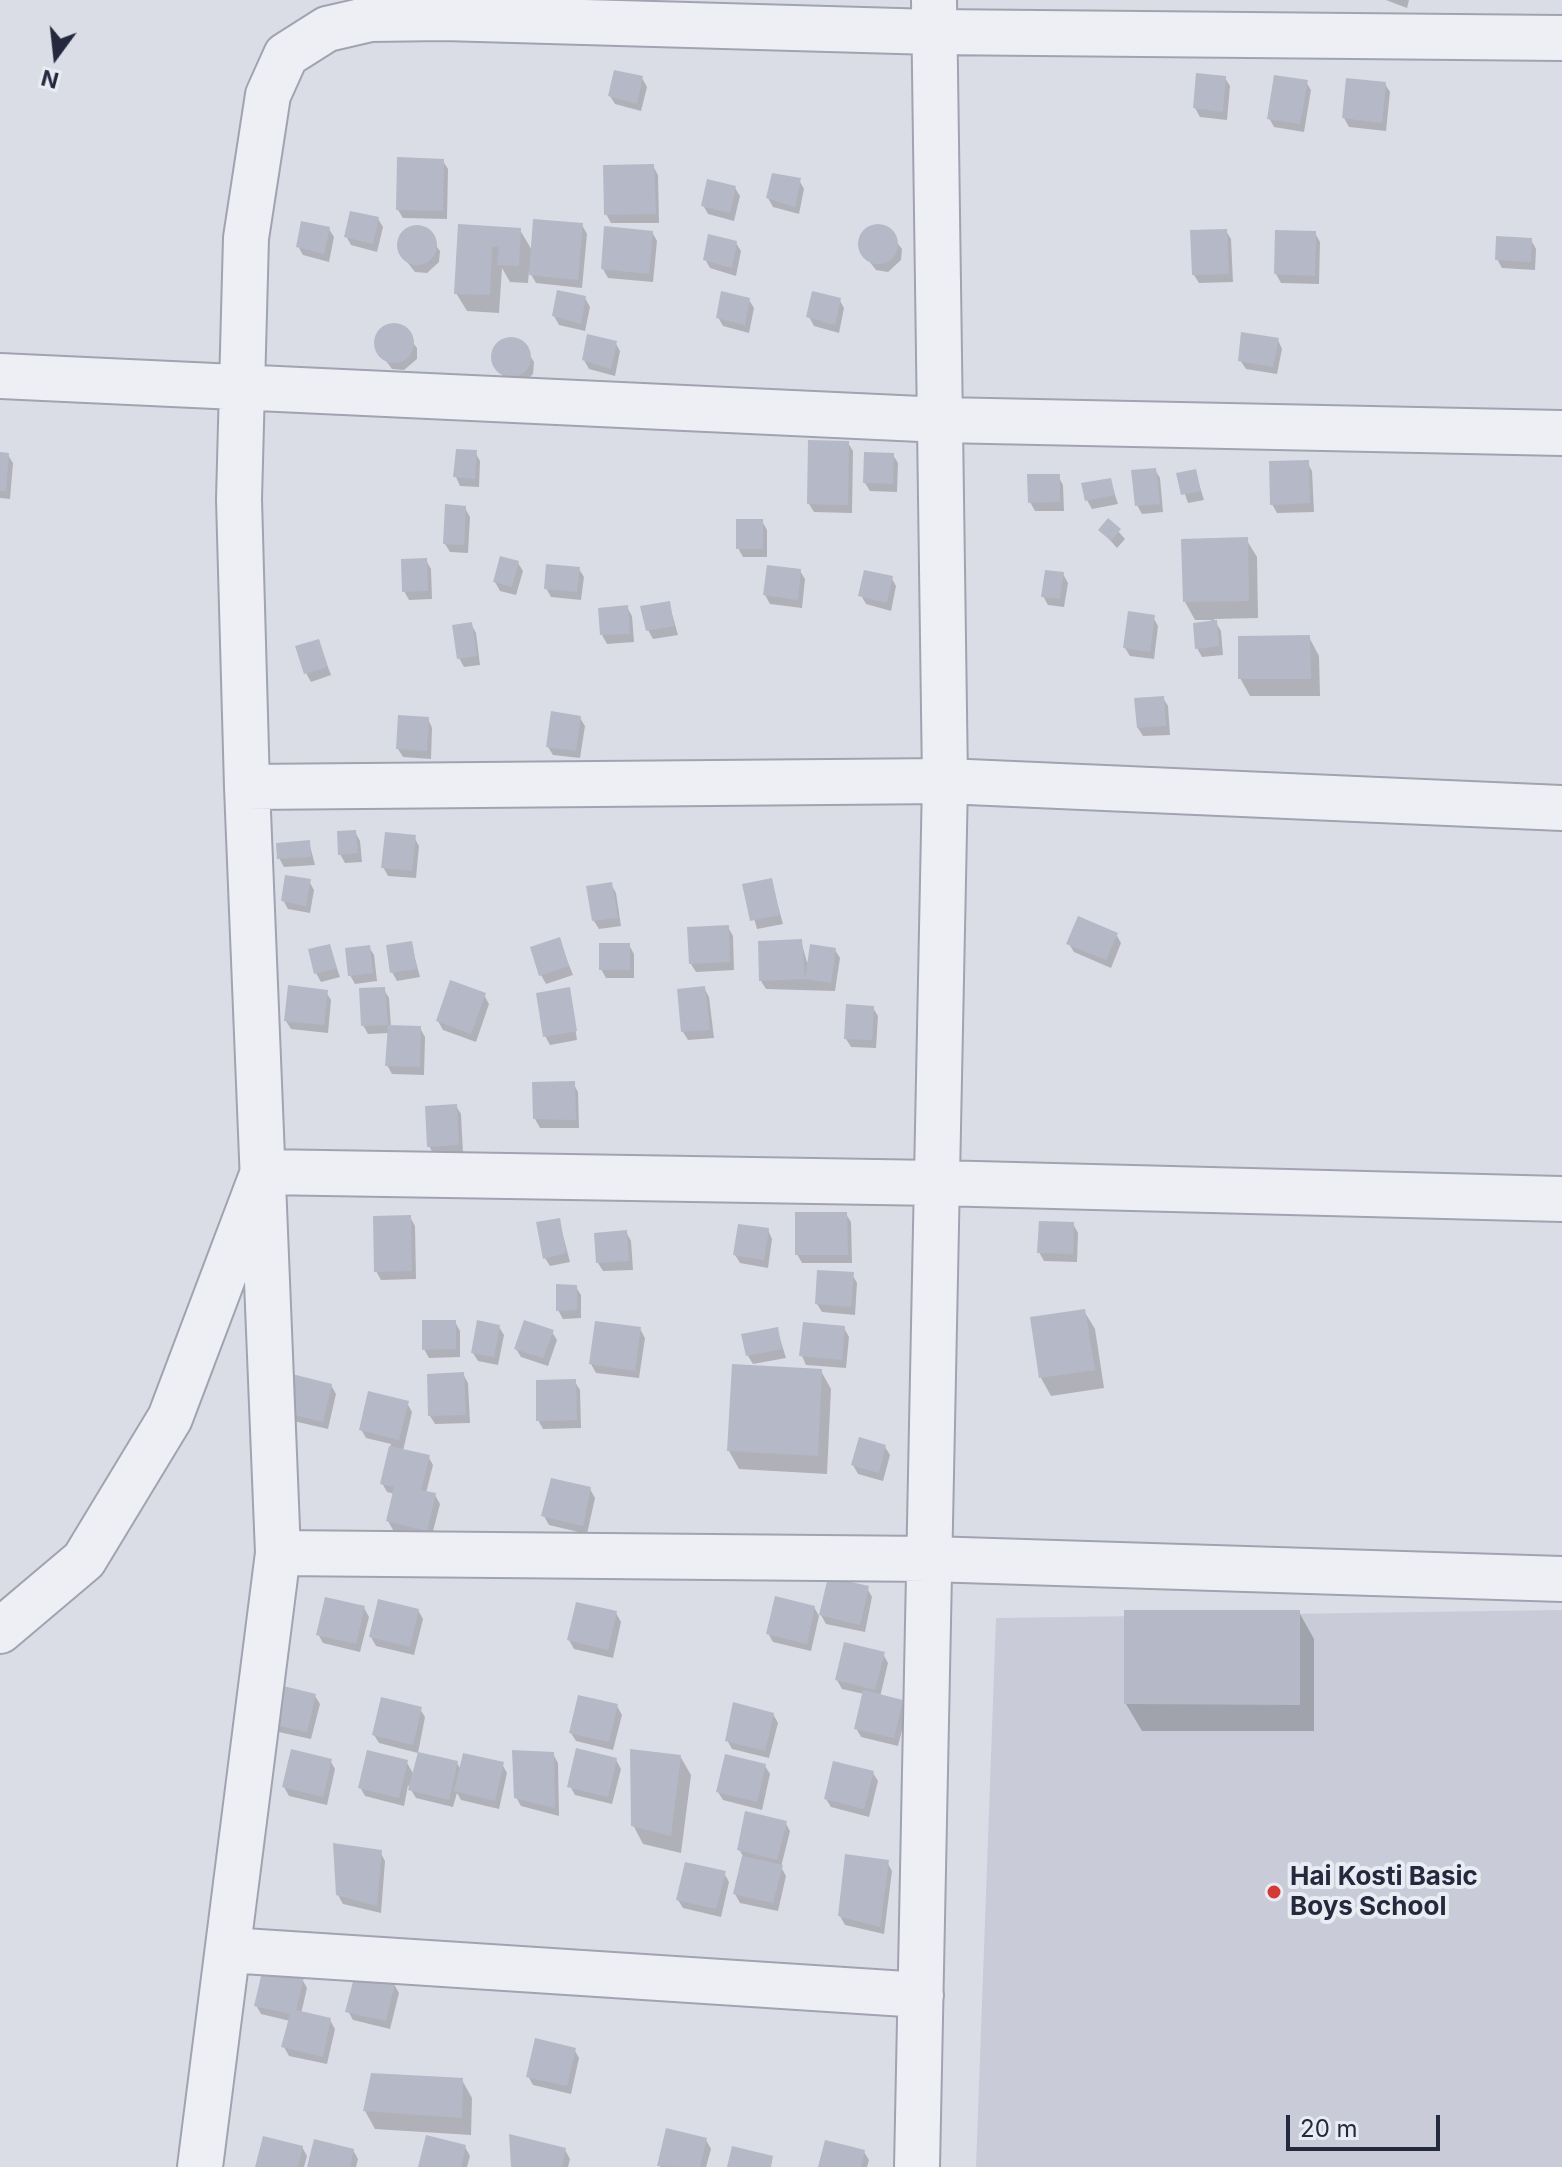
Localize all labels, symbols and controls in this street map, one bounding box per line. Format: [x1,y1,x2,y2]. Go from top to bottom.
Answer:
north arrow [16,16,96,96]
text: N [38,64,61,94]
place label: Hai Kosti Basic Boys School [1290,1861,1478,1922]
marker: Hai Kosti Basic Boys School [1265,1883,1283,1901]
scale bar [1290,2099,1444,2149]
text: 20 m [1300,2114,1358,2143]

